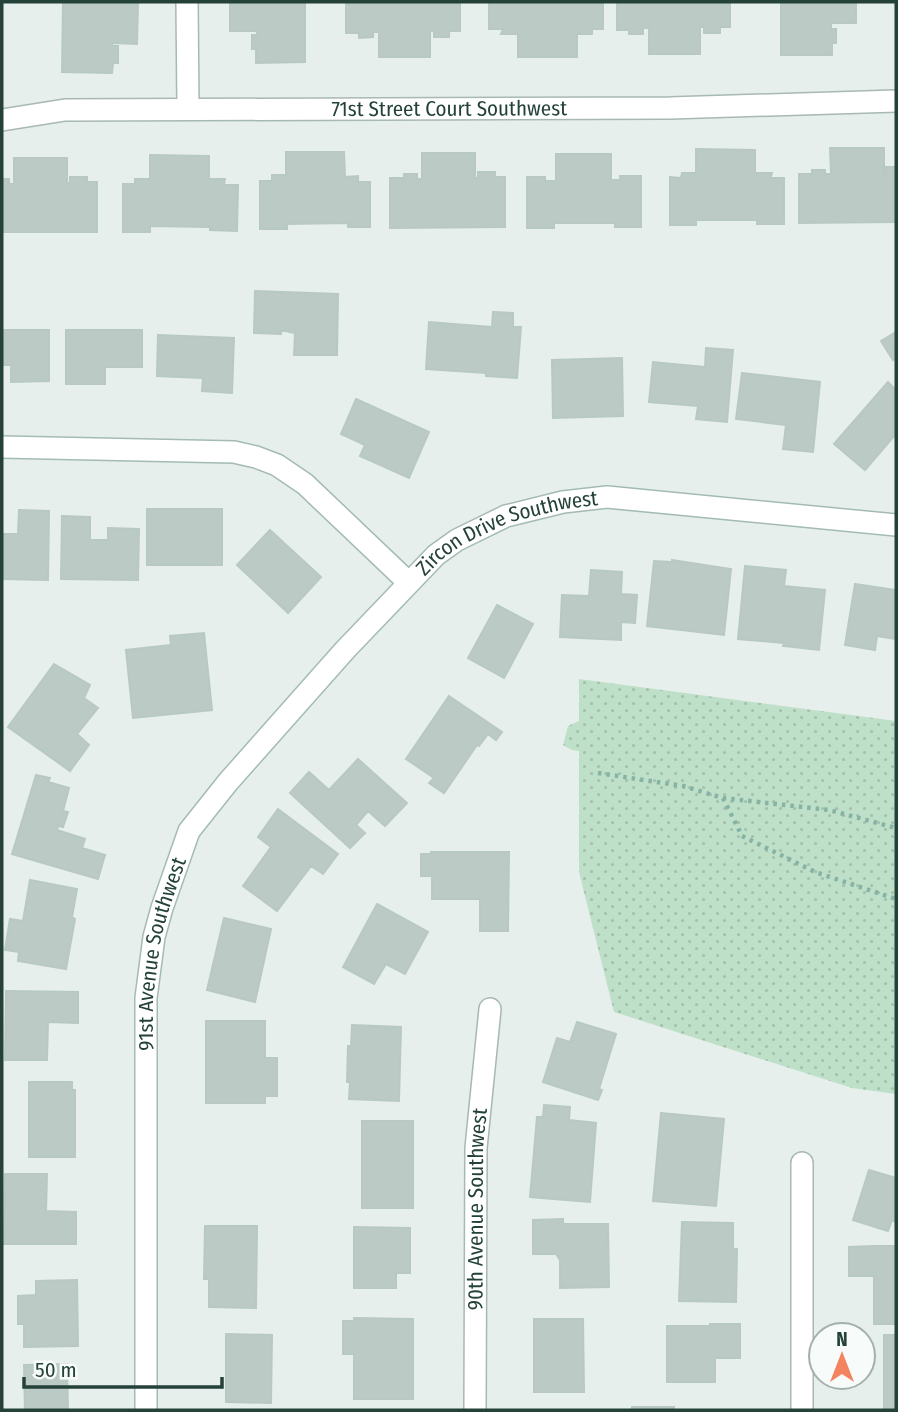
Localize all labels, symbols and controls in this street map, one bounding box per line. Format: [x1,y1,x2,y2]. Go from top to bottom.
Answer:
street label: 71st Street Court Southwest [331,95,567,122]
street label: Zircon Drive Southwest [410,485,599,581]
street label: 91st Avenue Southwest [133,854,192,1051]
street label: 90th Avenue Southwest [462,1107,493,1310]
north arrow [807,1321,877,1391]
text: N [836,1328,848,1351]
scale bar [24,1346,222,1390]
text: 50 m [35,1357,77,1383]

